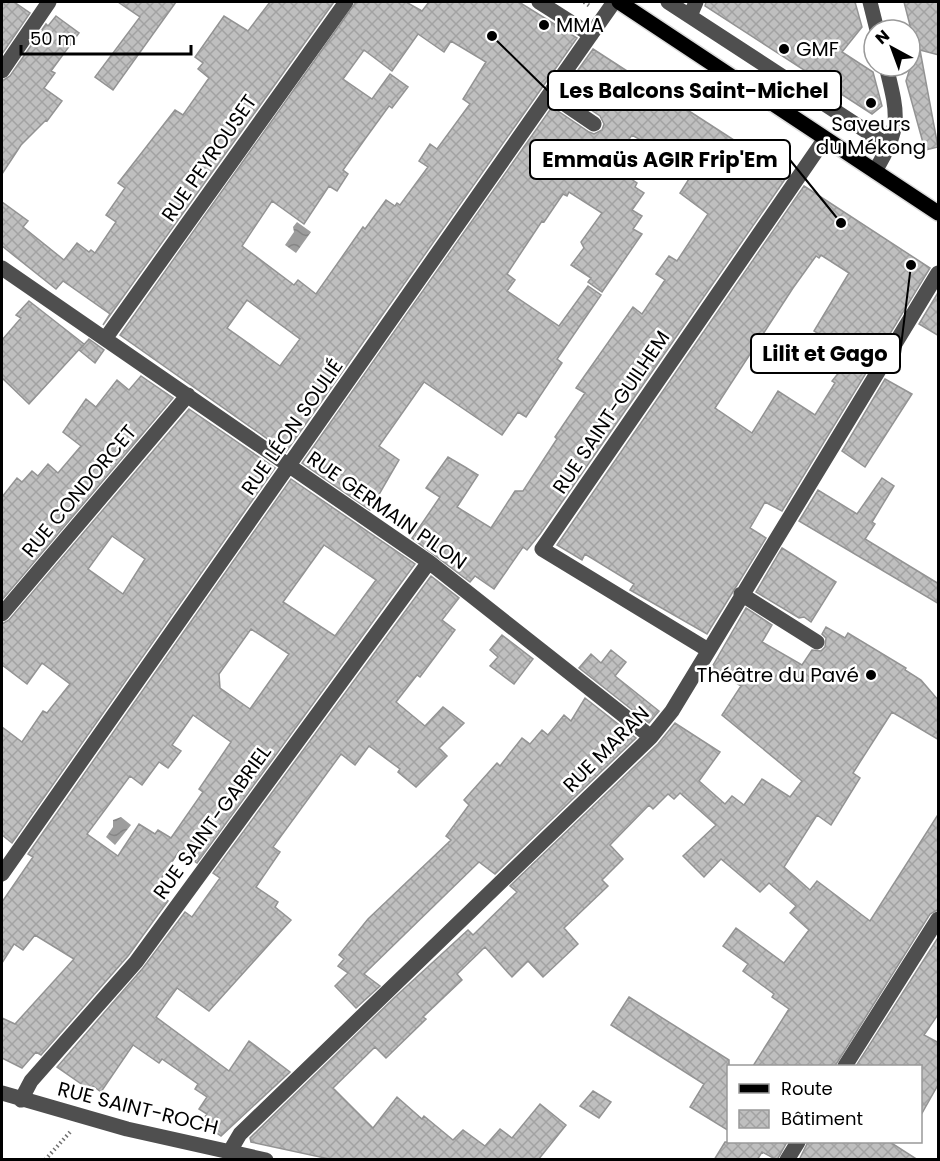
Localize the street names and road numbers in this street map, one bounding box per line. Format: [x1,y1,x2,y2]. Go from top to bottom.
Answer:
street label: RUE PEYROUSET [155,89,263,227]
street label: RUE SAINT-GUILHEM [546,325,676,499]
street label: RUE LÉON SOULIÉ [235,353,349,501]
street label: RUE CONDORCET [15,419,143,563]
street label: RUE GERMAIN PILON [301,444,473,576]
street label: RUE MARAN [557,700,655,798]
street label: RUE SAINT-GABRIEL [146,739,278,905]
street label: RUE SAINT-ROCH [55,1075,221,1141]

